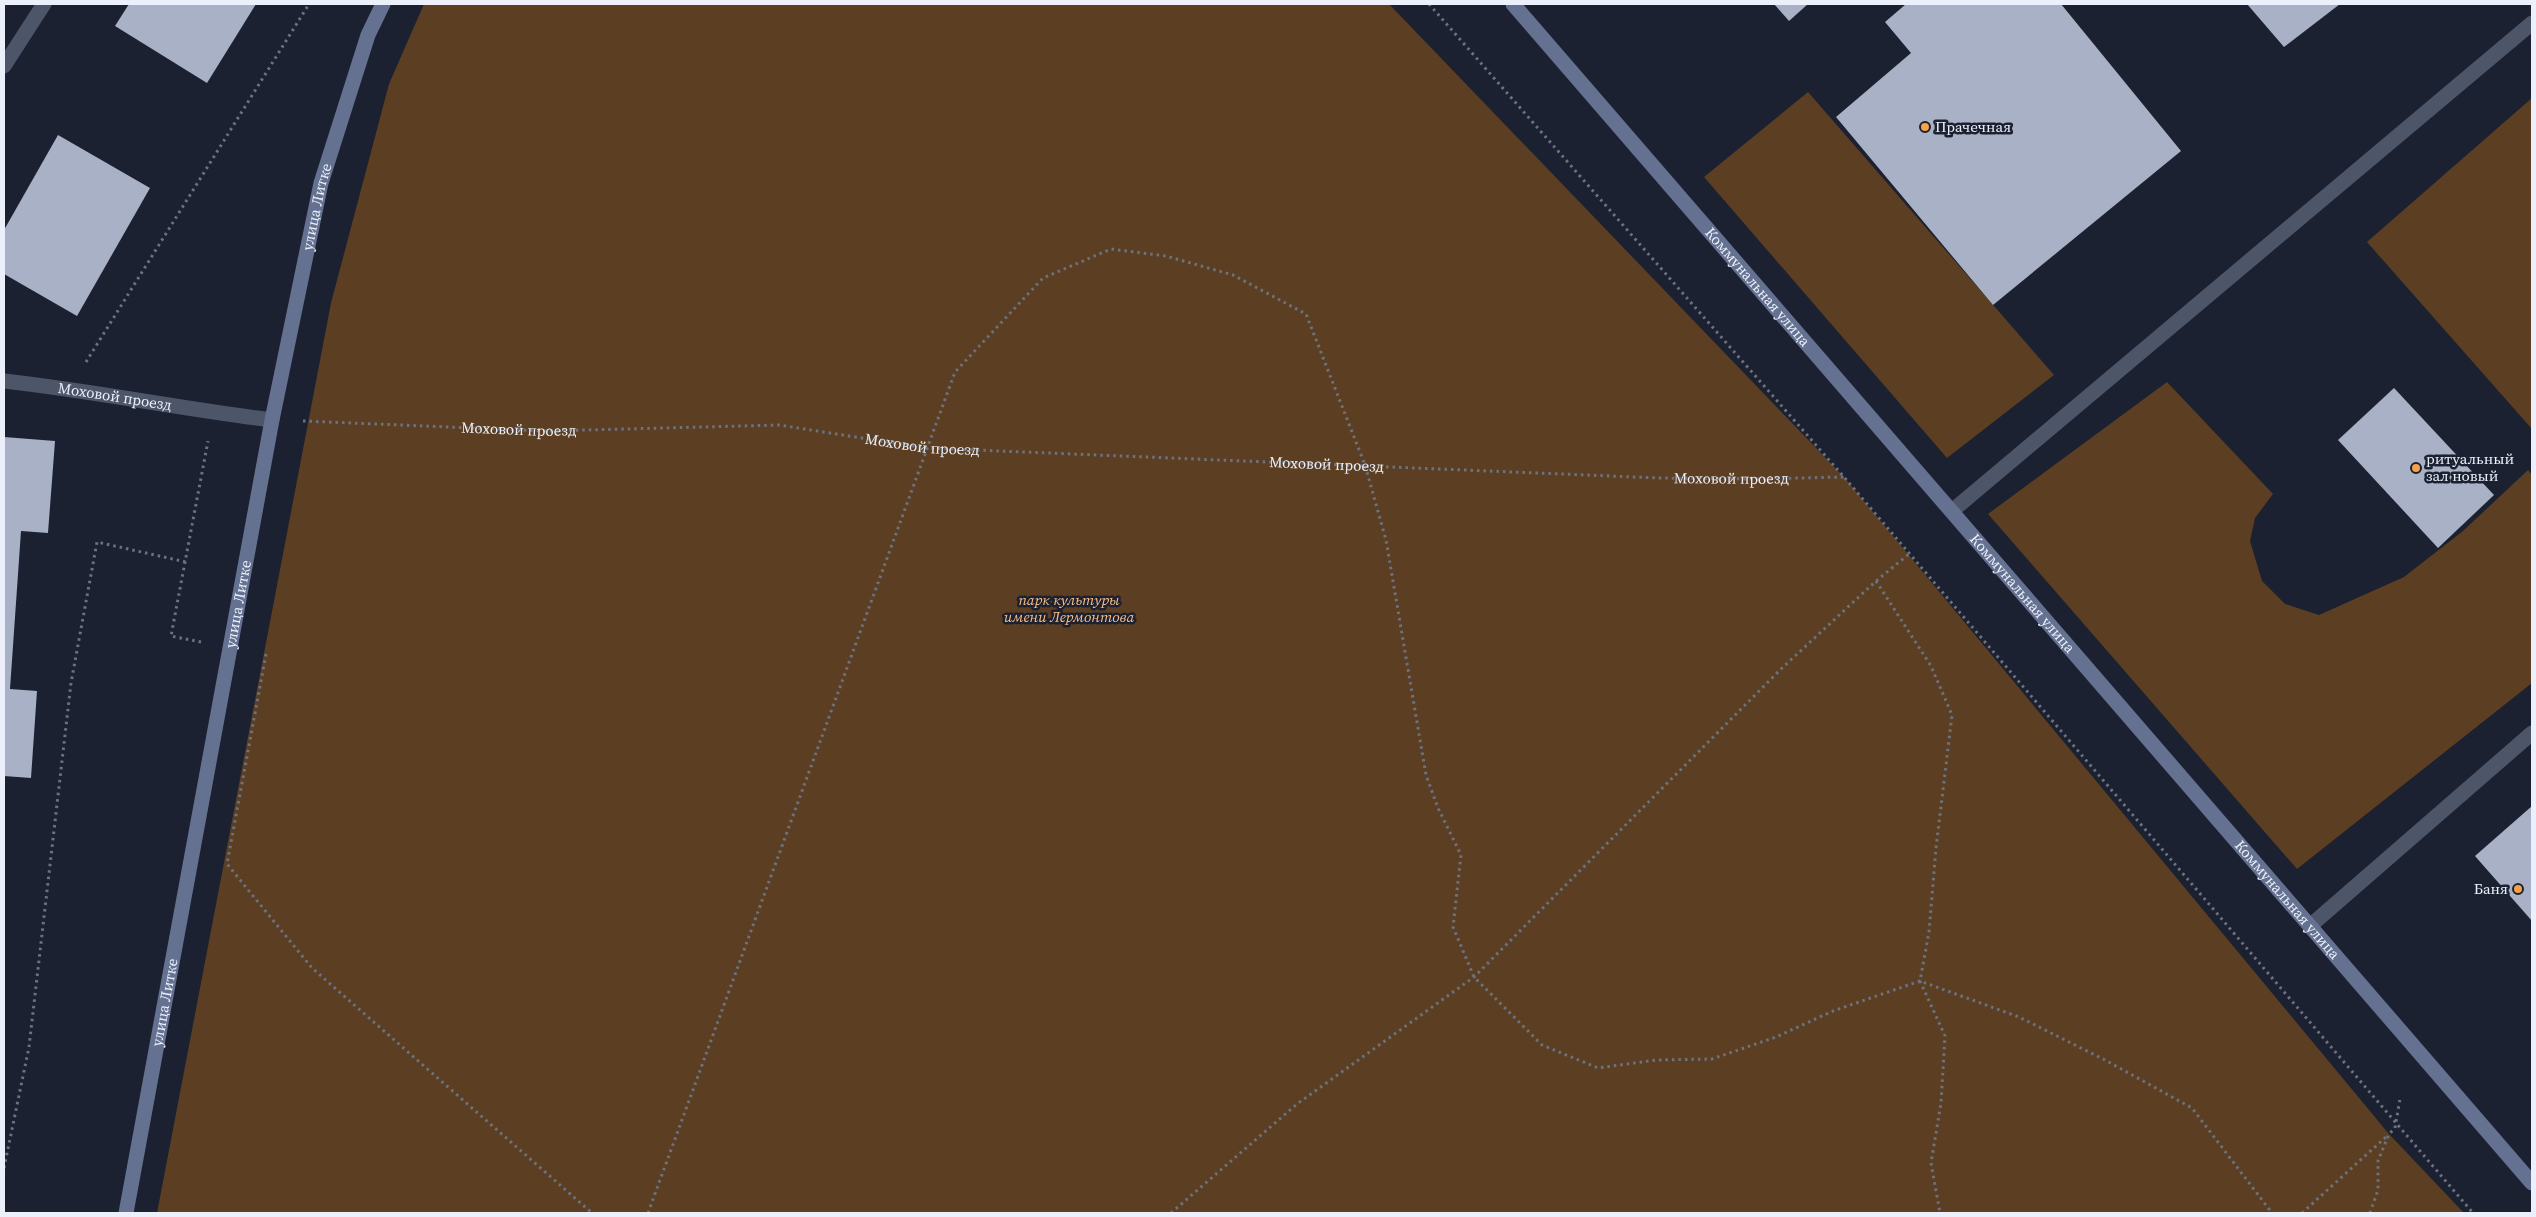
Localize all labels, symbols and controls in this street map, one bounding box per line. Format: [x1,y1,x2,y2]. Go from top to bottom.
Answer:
place label: Прачечная [1935,116,2011,137]
marker: Прачечная [1919,121,1931,133]
street label: улица Литке [296,160,337,253]
street label: Коммунальная улица [1700,222,1816,351]
street label: Моховой проезд [57,377,174,415]
street label: Моховой проезд [461,417,577,441]
street label: Моховой проезд [864,428,980,460]
place label: ритуальный зал новый [2426,448,2514,486]
street label: Моховой проезд [1269,451,1385,477]
marker: ритуальный зал новый [2410,462,2422,474]
street label: Моховой проезд [1674,467,1790,489]
street label: Коммунальная улица [1965,529,2080,658]
street label: улица Литке [219,558,256,650]
park label: парк культуры имени Лермонтова [1004,589,1134,627]
street label: Коммунальная улица [2230,835,2345,964]
place label: Баня [2474,878,2508,899]
marker: Баня [2512,883,2524,895]
street label: улица Литке [146,956,183,1048]

